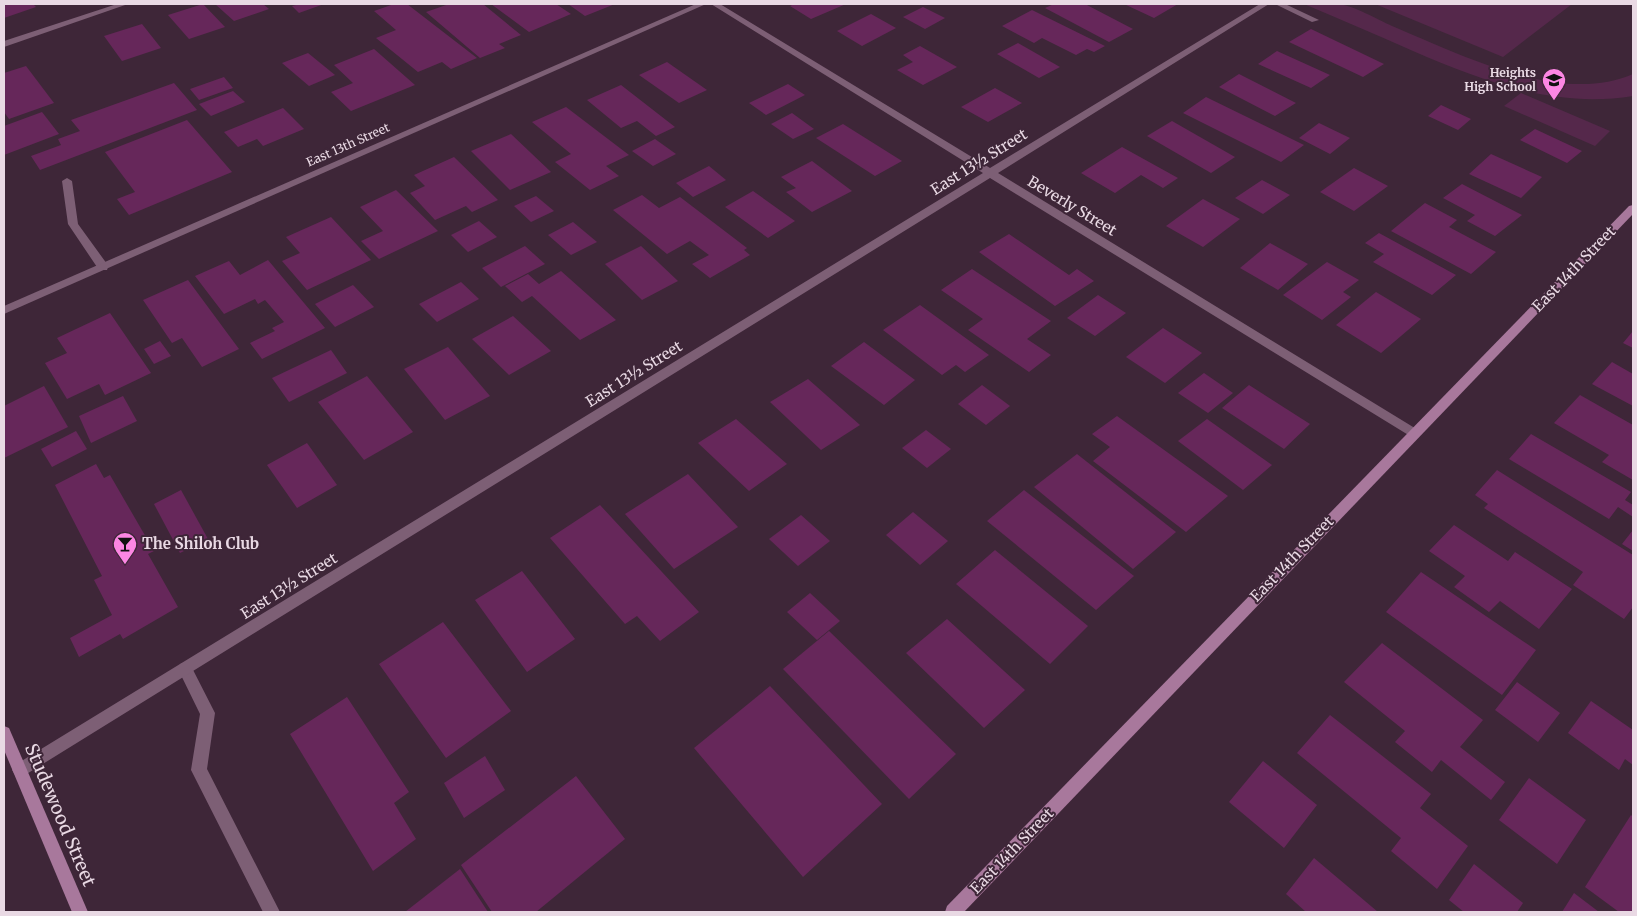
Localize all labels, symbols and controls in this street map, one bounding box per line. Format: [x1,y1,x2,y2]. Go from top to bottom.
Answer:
place label: Heights High School [1464,65,1536,94]
school or university icon: Heights High School [1541,67,1567,101]
street label: East 13th Street [304,119,392,170]
street label: East 13½ Street [927,124,1031,199]
street label: Beverly Street [1024,172,1120,240]
street label: East 14th Street [1528,222,1619,316]
street label: East 13½ Street [582,336,686,411]
street label: East 14th Street [1246,512,1337,606]
bar icon: The Shiloh Club [112,531,138,565]
place label: The Shiloh Club [142,534,259,553]
street label: East 13½ Street [237,548,341,623]
street label: Studewood Street [20,740,101,890]
street label: East 14th Street [966,804,1057,898]

